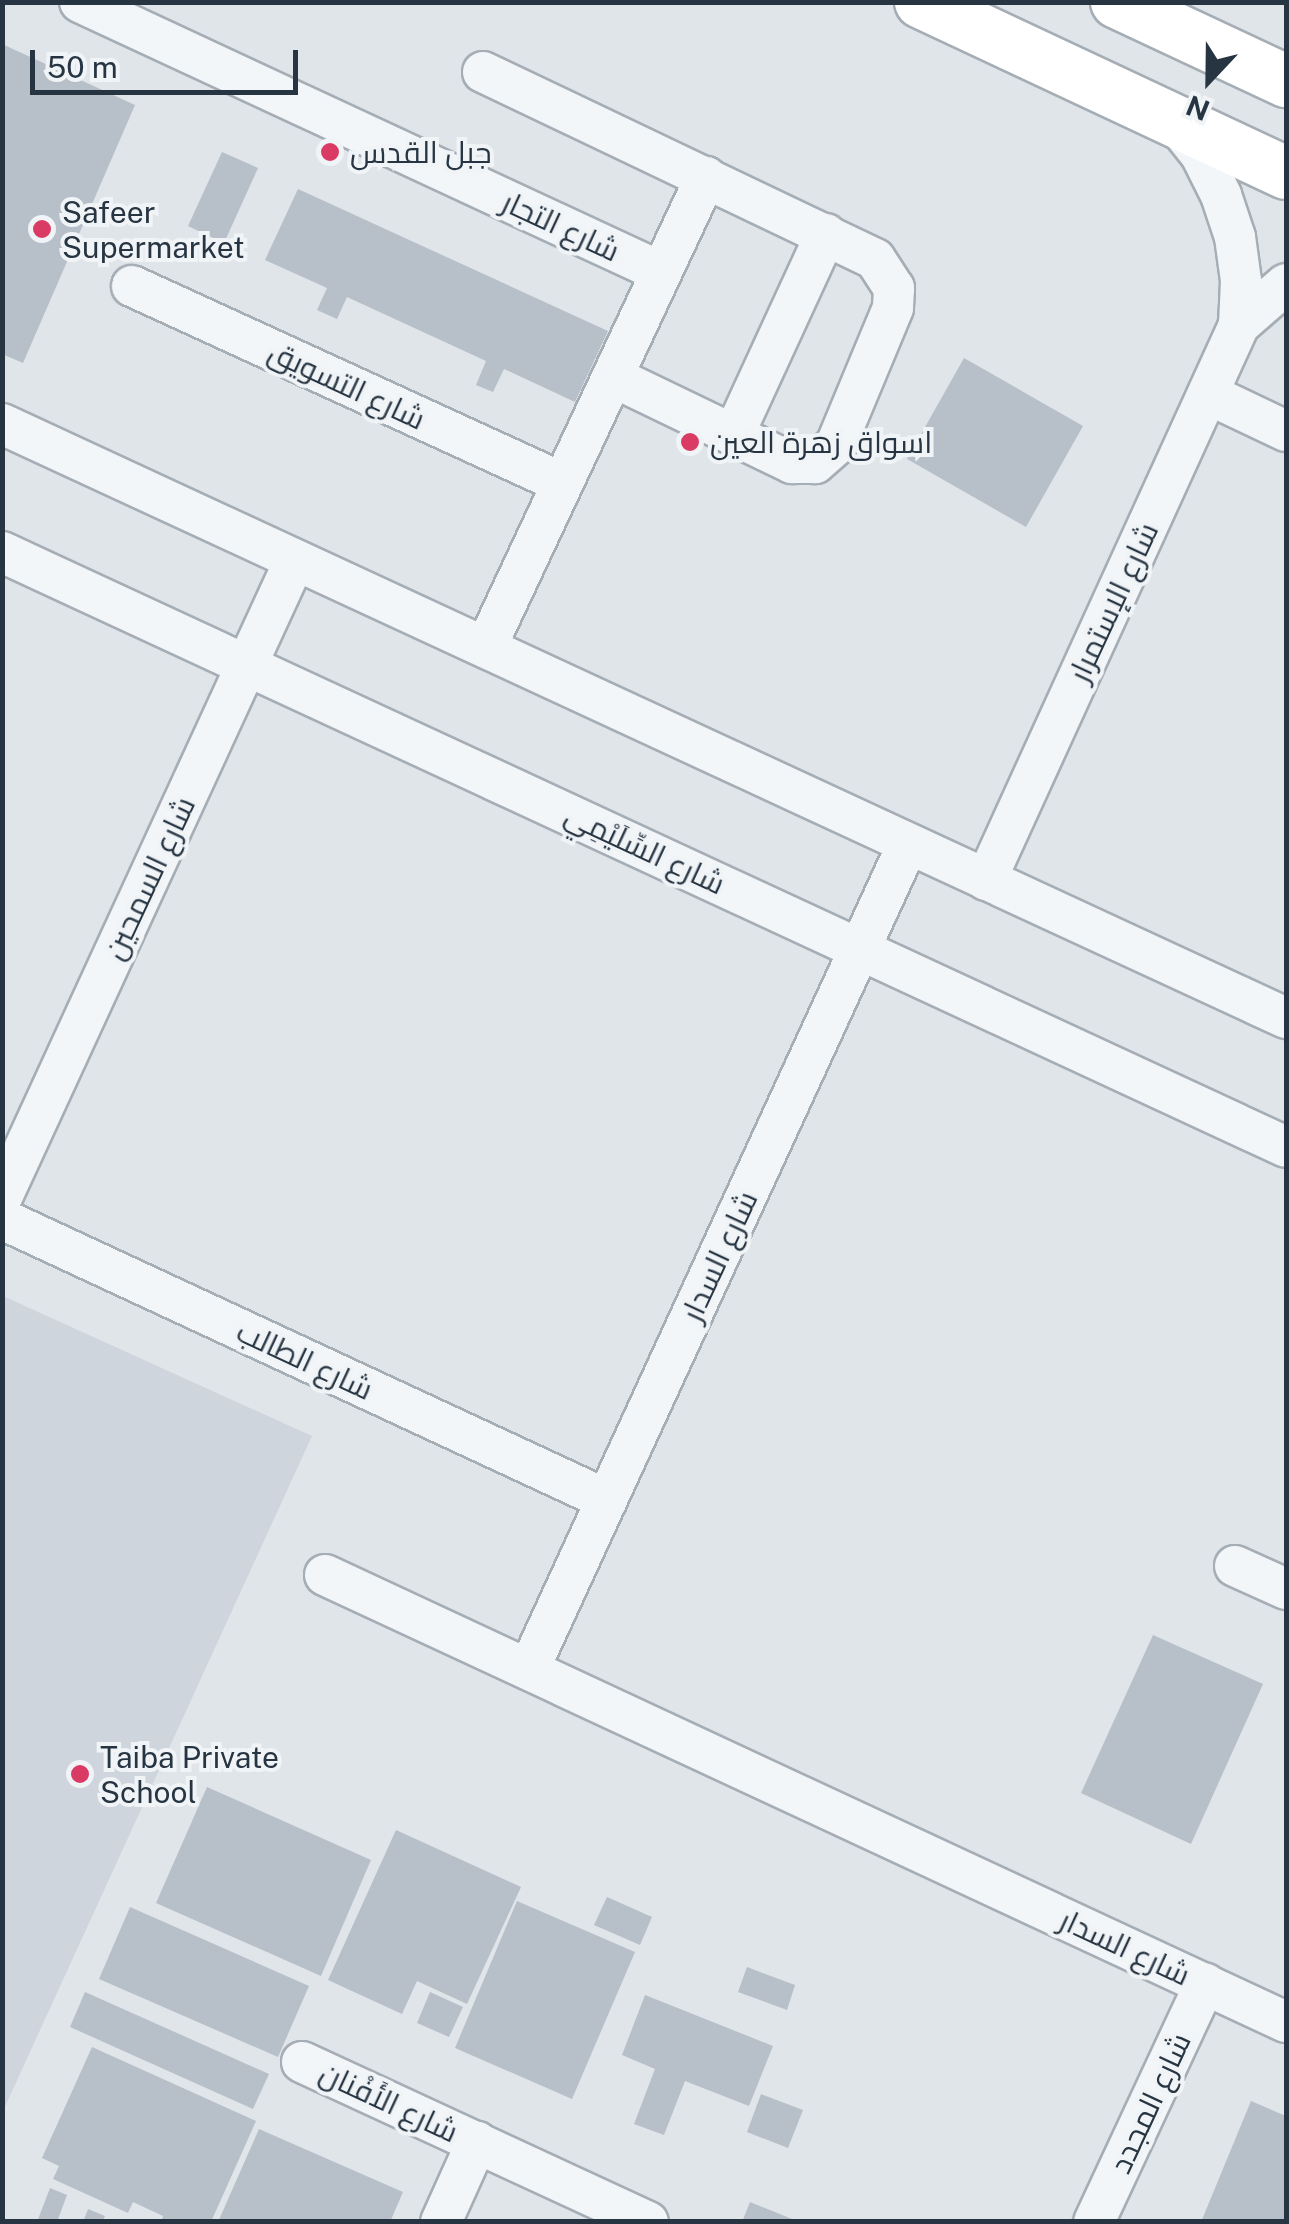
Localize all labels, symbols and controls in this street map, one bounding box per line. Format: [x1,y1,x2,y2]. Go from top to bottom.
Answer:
scale bar [35,30,302,92]
north arrow [1159,30,1259,130]
text: 50 m [47,49,118,85]
text: N [1181,89,1214,128]
place label: جبل القدس [350,134,492,170]
marker: جبل القدس [319,141,341,163]
street label: شارع التجار [497,183,625,269]
place label: Safeer Supermarket [62,194,245,264]
marker: Safeer Supermarket [31,218,53,240]
street label: شارع التسويق [263,333,431,437]
place label: اسواق زهرة العين [710,424,932,460]
marker: اسواق زهرة العين [679,431,701,453]
street label: شارع الإستمرار [1060,517,1166,687]
street label: شارع السمحين [96,791,202,965]
street label: شارع السِّلَيْمِي [559,796,731,902]
street label: شارع السدار [673,1185,765,1327]
street label: شارع الطالب [231,1313,379,1407]
place label: Taiba Private School [100,1739,279,1810]
marker: Taiba Private School [69,1763,91,1785]
street label: شارع السدار [1054,1901,1196,1993]
street label: شارع المجدد [1102,2027,1198,2179]
street label: شارع الأَفْنان [314,2054,464,2150]

